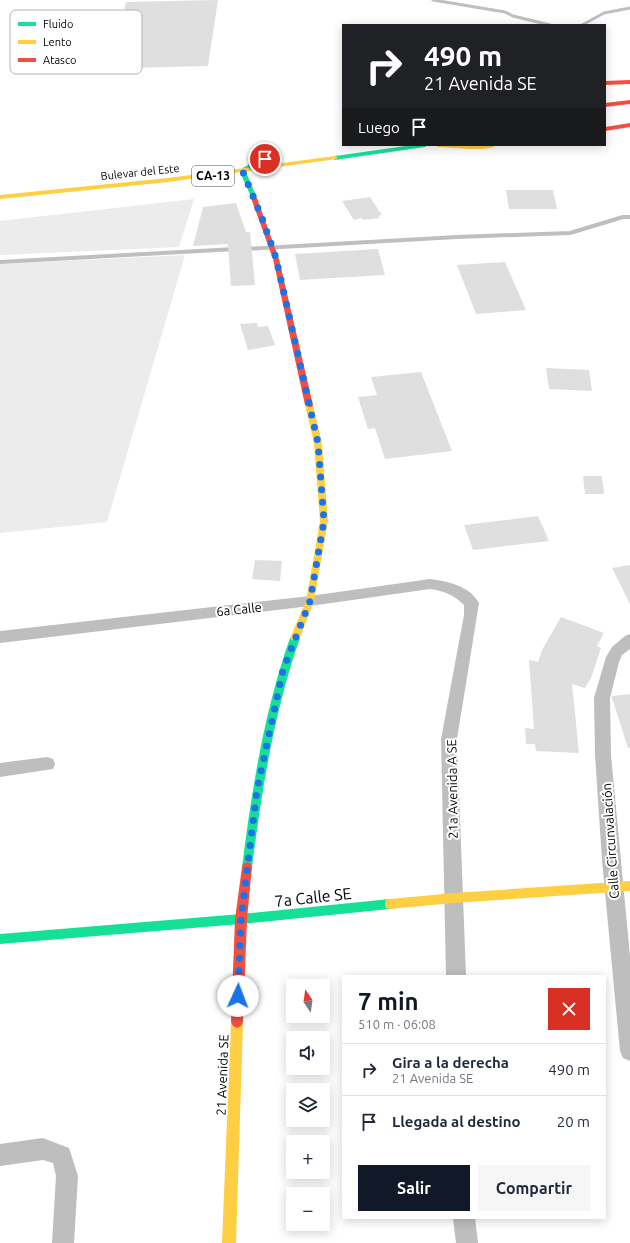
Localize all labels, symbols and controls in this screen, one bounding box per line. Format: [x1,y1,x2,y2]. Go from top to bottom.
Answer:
legend [10,10,142,74]
text: Fluido [43,18,74,30]
text: Lento [43,36,72,48]
icon: right [358,40,410,92]
text: 490 m [424,40,502,71]
text: Atasco [43,54,76,66]
text: 21 Avenida SE [424,73,537,93]
icon: arrive [408,116,430,138]
text: Luego [358,119,400,136]
pin [248,142,282,176]
icon: arrive [254,148,276,170]
street label: Bulevar del Este [100,162,180,182]
road number: CA-13 [192,166,234,186]
street label: 6a Calle [216,600,262,618]
street label: 21a Avenida A SE [444,739,460,839]
street label: Calle Circunvalación [599,783,621,899]
street label: 7a Calle SE [274,884,352,910]
position arrow [217,975,259,1017]
north arrow [286,979,330,1023]
map controls [286,979,330,1231]
text: 7 min [358,988,419,1015]
button: close [548,988,590,1030]
text: 510 m · 06:08 [358,1017,436,1031]
button: sound [286,1031,330,1075]
street label: 21 Avenida SE [214,1034,230,1116]
text: Gira a la derecha [392,1054,509,1071]
icon: right [358,1059,380,1081]
text: 490 m [548,1061,590,1078]
text: 21 Avenida SE [392,1071,473,1085]
button: layers [286,1083,330,1127]
icon: arrive [358,1111,380,1133]
text: Llegada al destino [392,1113,521,1130]
text: 20 m [557,1113,590,1130]
button: + [286,1135,330,1179]
button: Salir [358,1165,470,1211]
button: Compartir [478,1165,590,1211]
button: − [286,1187,330,1231]

